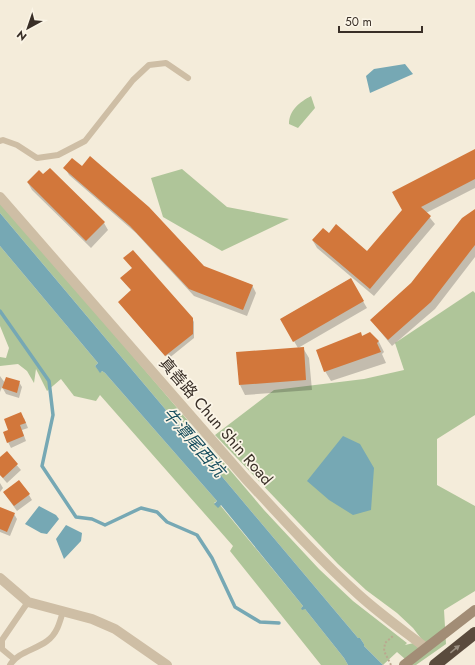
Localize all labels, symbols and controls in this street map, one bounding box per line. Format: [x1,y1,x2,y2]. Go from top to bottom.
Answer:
north arrow [8,8,48,48]
scale bar [339,8,422,34]
text: 50 m [345,13,372,31]
text: N [13,27,30,45]
street label: 真善路 Chun Shin Road [154,352,278,490]
water label: 牛潭尾西坑 [157,402,233,484]
one-way arrow [450,645,461,653]

